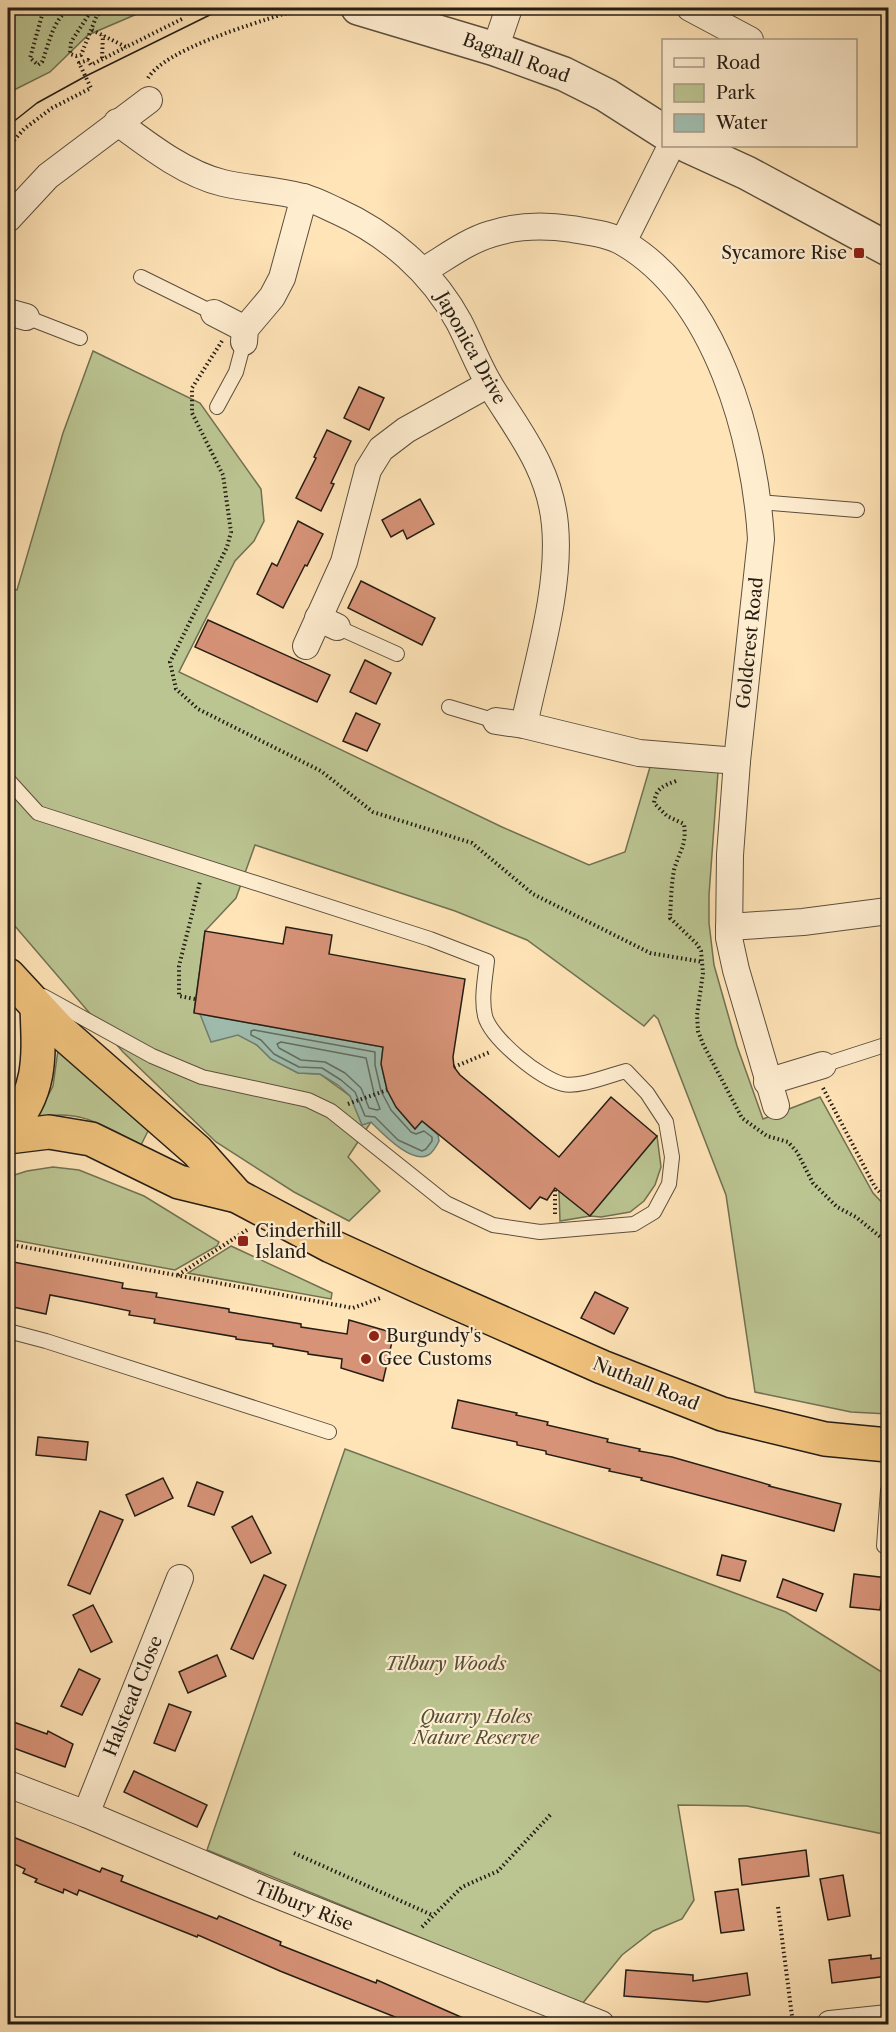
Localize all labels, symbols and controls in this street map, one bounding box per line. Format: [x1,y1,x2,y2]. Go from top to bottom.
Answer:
street label: Bagnall Road [459,28,573,88]
legend [662,39,857,147]
text: Road [716,52,761,74]
text: Park [716,82,757,104]
text: Water [715,112,768,134]
place label: Sycamore Rise [721,242,847,264]
marker: Sycamore Rise [852,246,866,260]
street label: Japonica Drive [430,285,511,408]
street label: Goldcrest Road [732,576,768,710]
place label: Cinderhill Island [255,1220,342,1263]
marker: Cinderhill Island [236,1234,250,1248]
place label: Burgundy's [386,1325,481,1347]
marker: Burgundy's [367,1329,381,1343]
place label: Gee Customs [378,1348,492,1370]
marker: Gee Customs [359,1352,373,1366]
street label: Nuthall Road [590,1353,702,1415]
street label: Halstead Close [99,1633,167,1759]
park label: Tilbury Woods [386,1653,507,1675]
park label: Quarry Holes Nature Reserve [411,1706,540,1749]
street label: Tilbury Rise [251,1876,357,1936]

